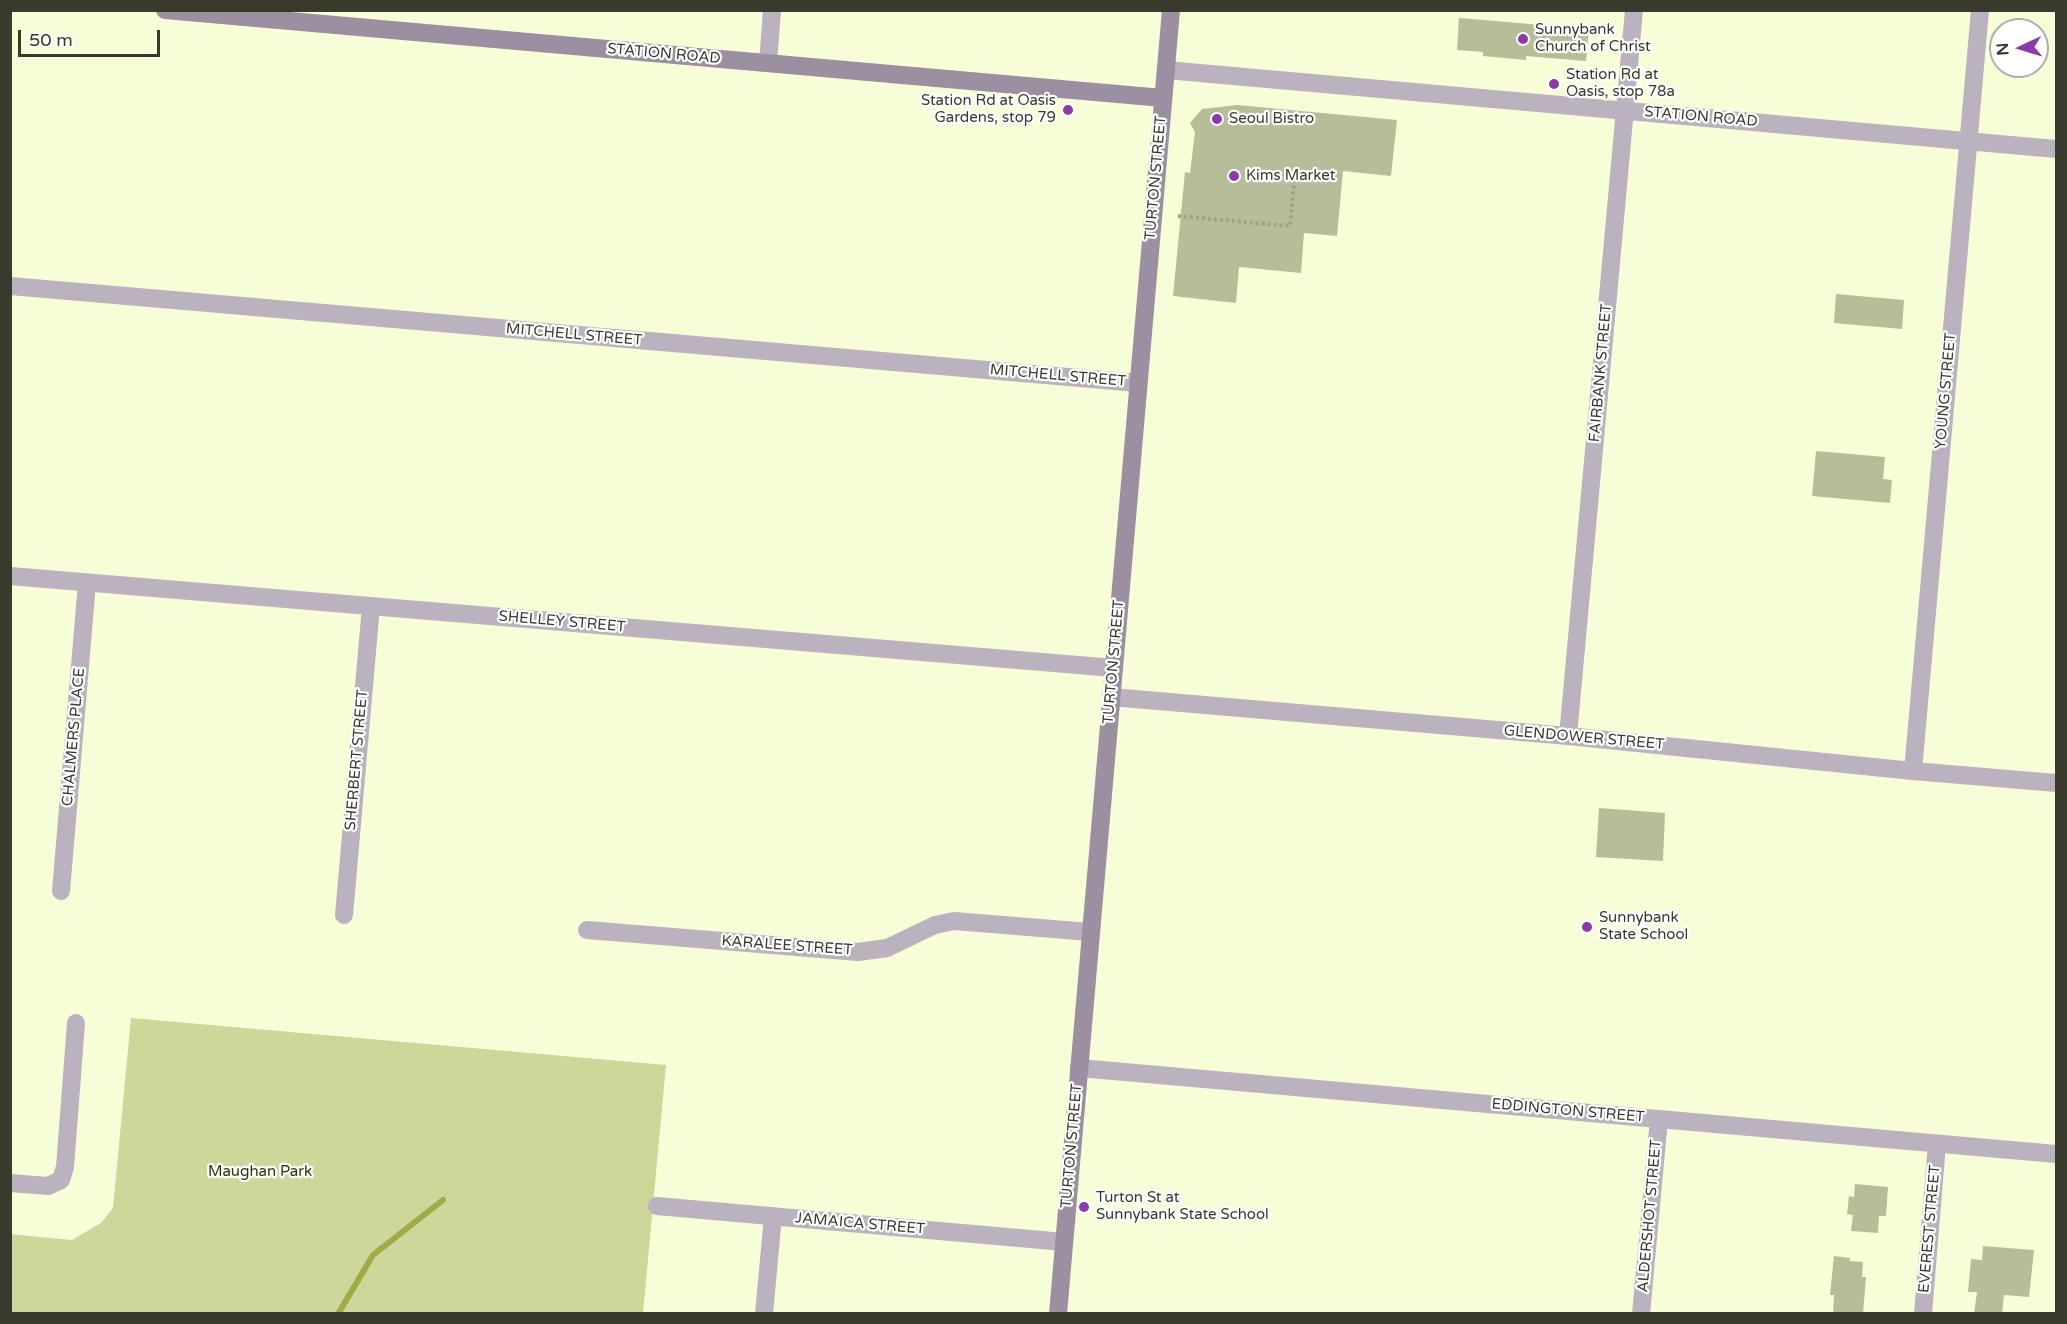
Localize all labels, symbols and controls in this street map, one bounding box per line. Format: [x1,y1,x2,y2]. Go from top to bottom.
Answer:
scale bar [21,18,164,56]
north arrow [1989,18,2049,78]
place label: Sunnybank Church of Christ [1535,21,1651,56]
text: 50 m [29,29,73,51]
marker: Sunnybank Church of Christ [1516,32,1530,46]
street label: STATION ROAD [607,40,721,68]
text: N [1993,42,2013,56]
place label: Station Rd at Oasis, stop 78a [1566,66,1675,101]
marker: Station Rd at Oasis, stop 78a [1547,77,1561,91]
place label: Station Rd at Oasis Gardens, stop 79 [921,92,1056,127]
marker: Station Rd at Oasis Gardens, stop 79 [1061,103,1075,117]
street label: STATION ROAD [1644,103,1758,131]
place label: Seoul Bistro [1229,110,1314,128]
marker: Seoul Bistro [1210,112,1224,126]
street label: TURTON STREET [1142,115,1170,241]
place label: Kims Market [1246,167,1336,185]
marker: Kims Market [1227,169,1241,183]
street label: FAIRBANK STREET [1586,303,1616,443]
street label: MITCHELL STREET [505,320,643,350]
street label: YOUNG STREET [1932,332,1960,450]
street label: MITCHELL STREET [989,361,1127,391]
street label: TURTON STREET [1100,599,1128,725]
street label: SHELLEY STREET [498,607,626,637]
street label: CHALMERS PLACE [59,667,89,807]
street label: SHERBERT STREET [342,689,372,831]
street label: GLENDOWER STREET [1503,722,1665,754]
place label: Sunnybank State School [1599,909,1688,944]
marker: Sunnybank State School [1580,920,1594,934]
street label: KARALEE STREET [721,932,853,960]
street label: TURTON STREET [1058,1083,1086,1209]
street label: EDDINGTON STREET [1491,1095,1645,1127]
street label: ALDERSHOT STREET [1634,1139,1666,1293]
park label: Maughan Park [208,1163,312,1181]
street label: EVEREST STREET [1915,1164,1945,1294]
place label: Turton St at Sunnybank State School [1096,1189,1269,1224]
marker: Turton St at Sunnybank State School [1077,1200,1091,1214]
street label: JAMAICA STREET [794,1209,926,1239]

